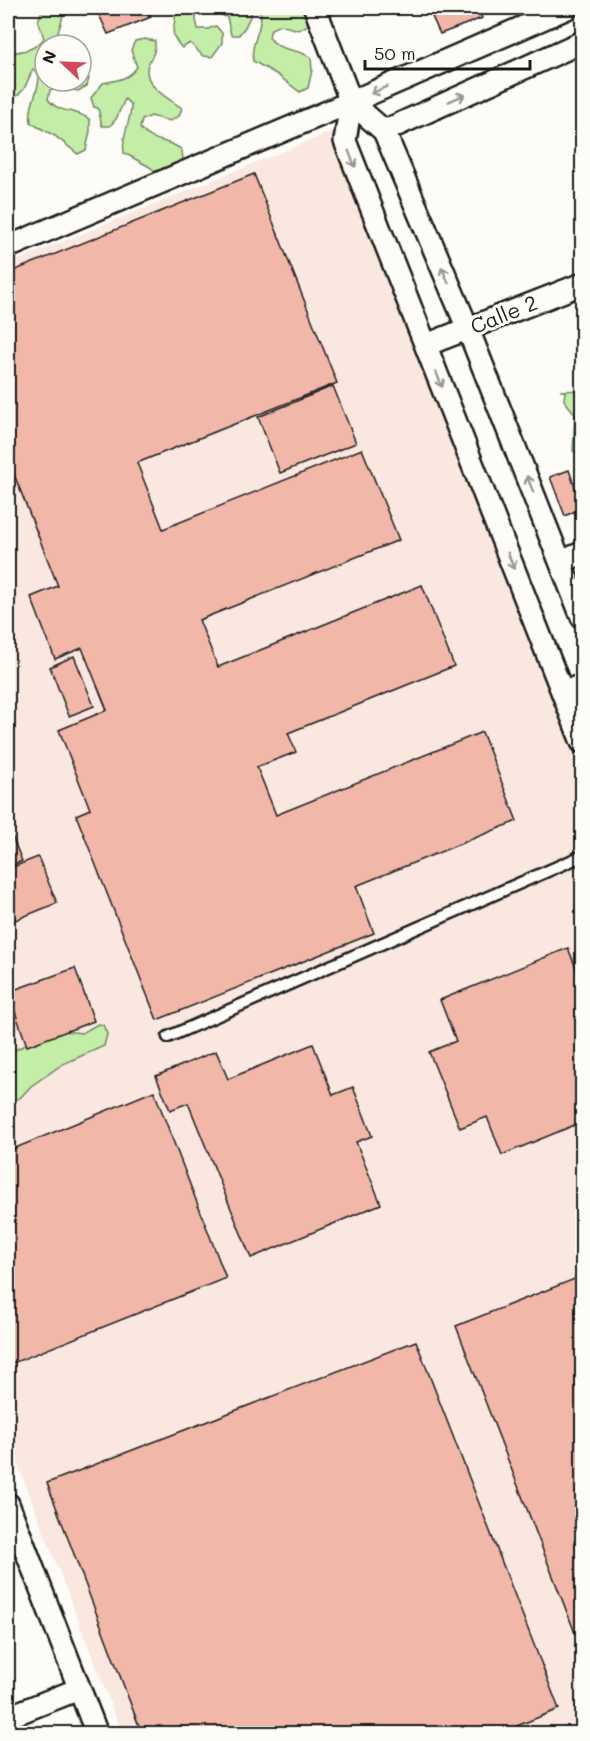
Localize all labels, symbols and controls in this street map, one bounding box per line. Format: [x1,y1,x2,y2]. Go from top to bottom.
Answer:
north arrow [33,33,93,93]
scale bar [365,33,530,71]
text: 50 m [374,41,416,65]
text: N [37,47,61,67]
one-way arrow [371,85,389,96]
one-way arrow [447,92,465,103]
one-way arrow [347,149,358,168]
one-way arrow [439,266,450,284]
street label: Calle 2 [466,288,541,339]
one-way arrow [434,369,445,388]
one-way arrow [524,475,535,494]
one-way arrow [506,551,517,569]

